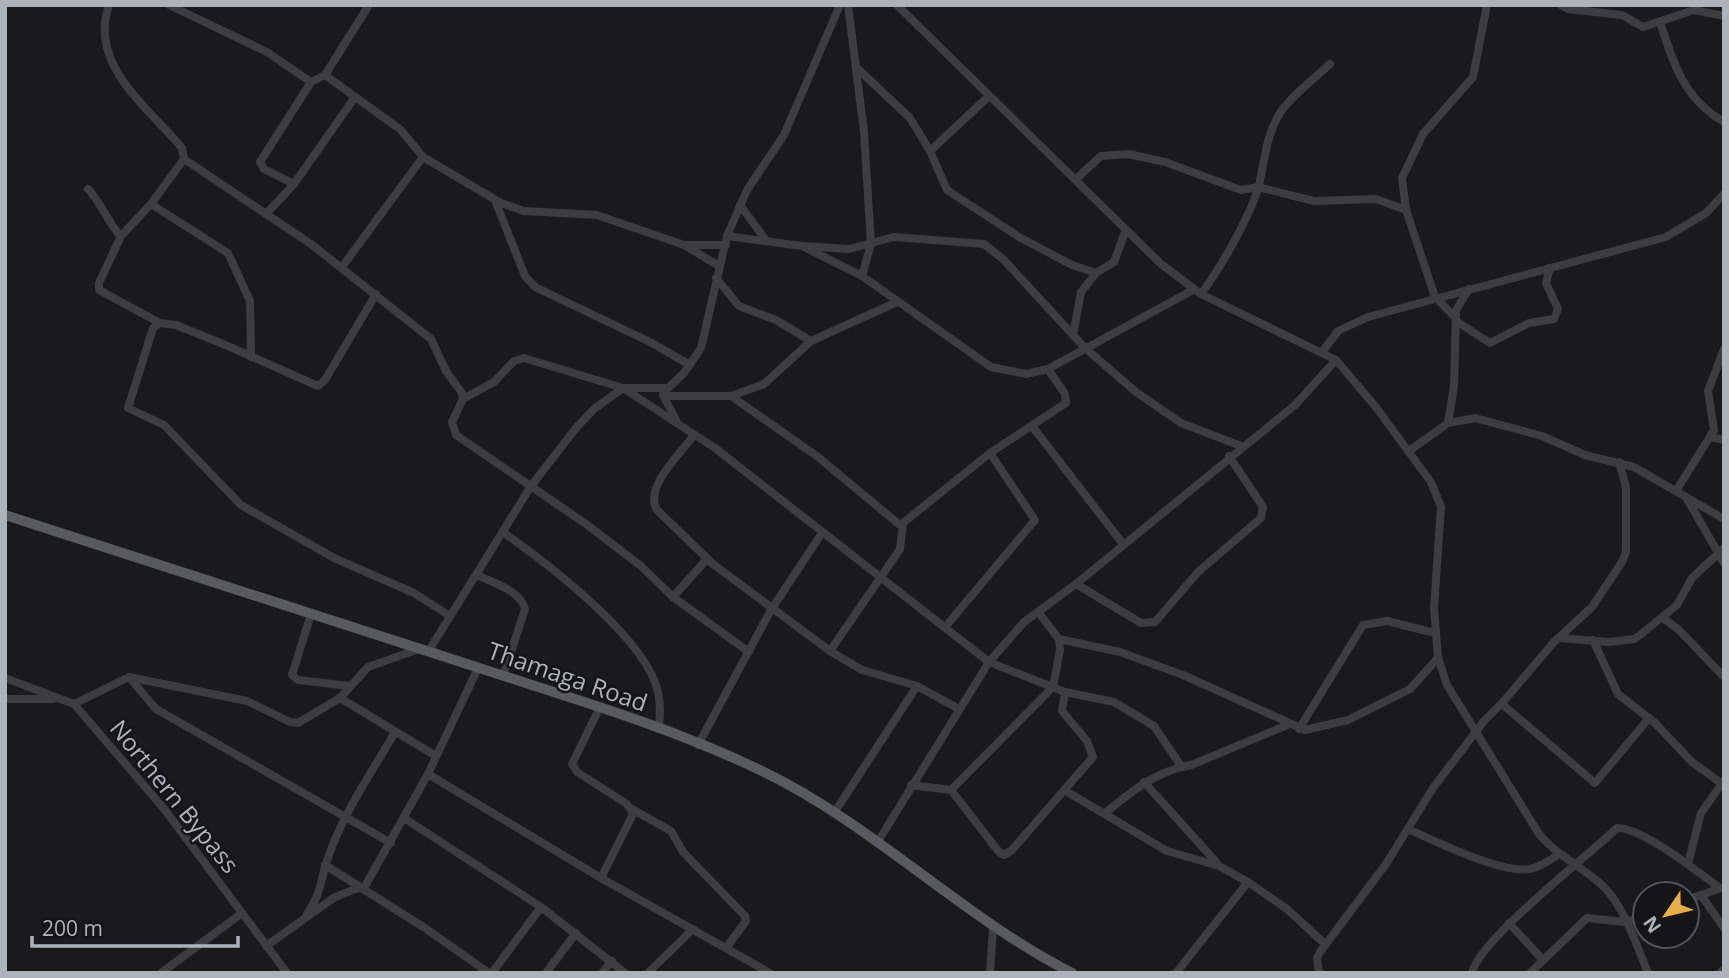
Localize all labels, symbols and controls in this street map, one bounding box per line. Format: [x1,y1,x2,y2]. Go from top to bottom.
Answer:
street label: Thamaga Road [484,633,652,719]
street label: Northern Bypass [103,712,247,880]
north arrow [1631,880,1701,950]
scale bar [32,904,238,948]
text: N [1637,911,1667,939]
text: 200 m [42,914,103,942]

